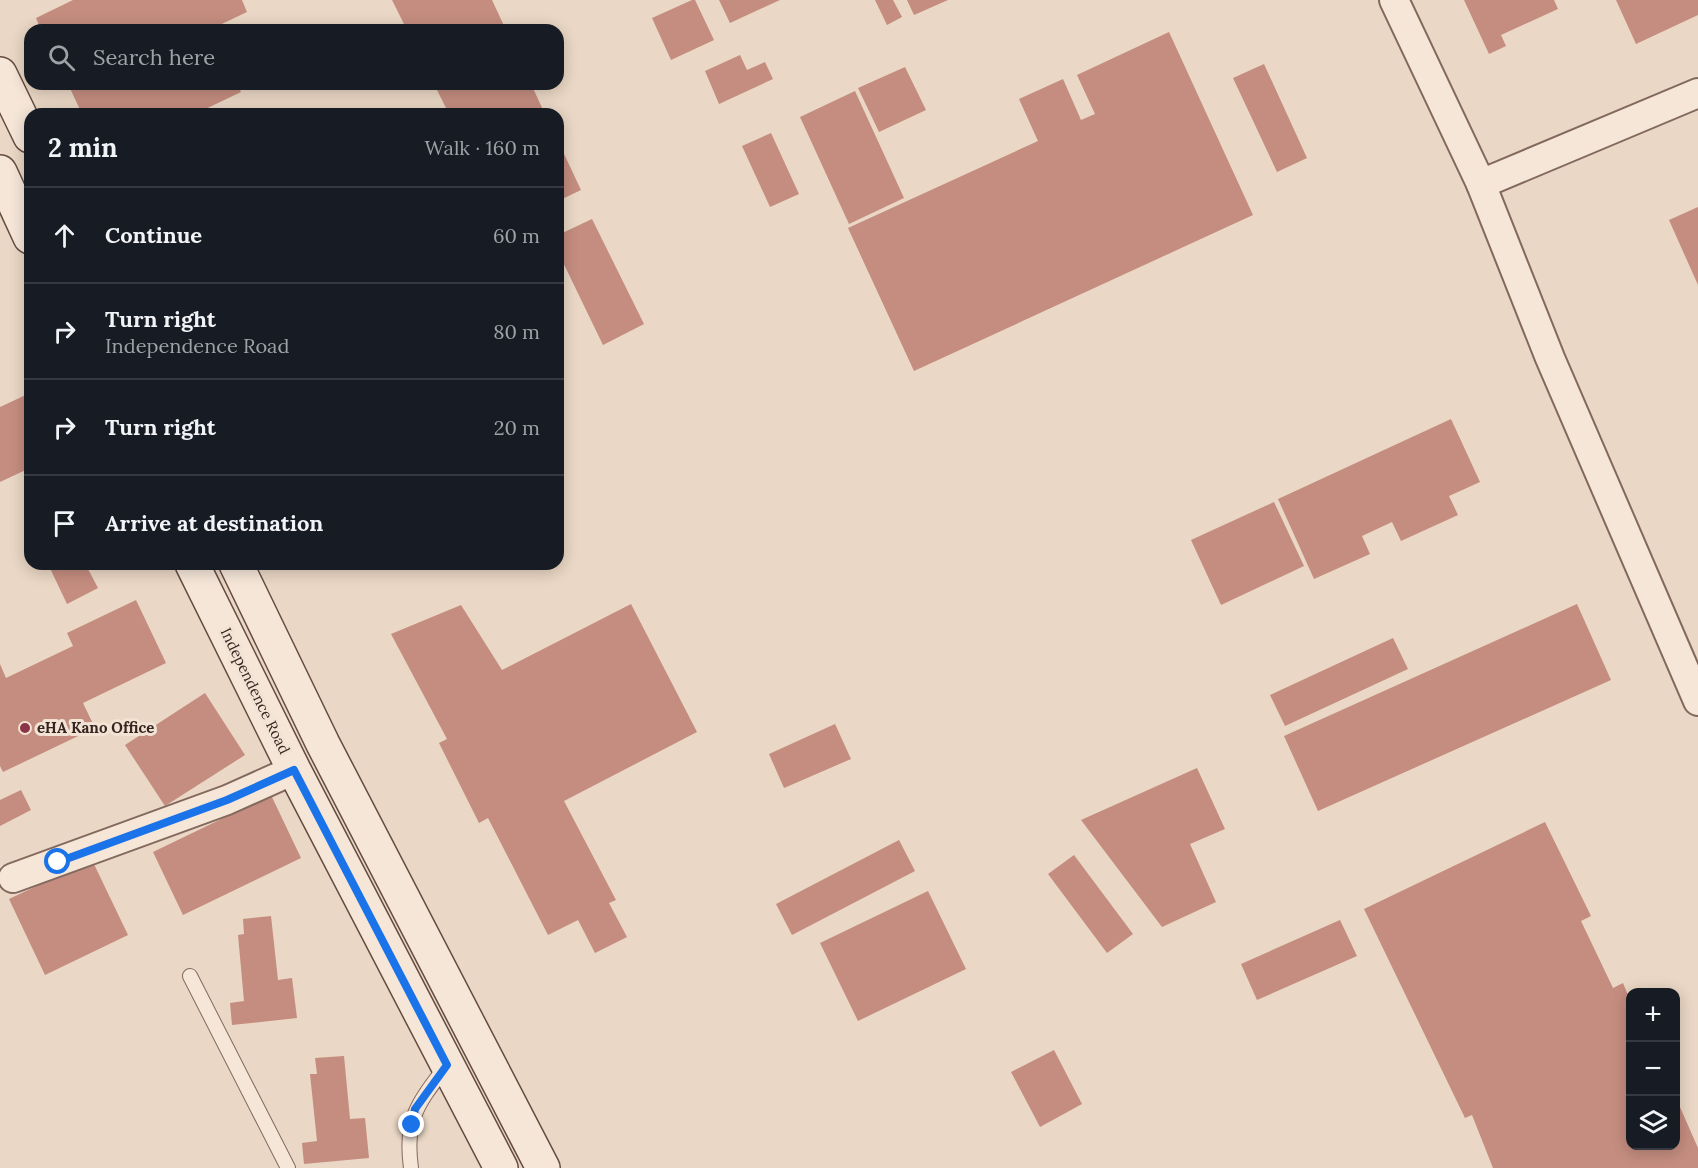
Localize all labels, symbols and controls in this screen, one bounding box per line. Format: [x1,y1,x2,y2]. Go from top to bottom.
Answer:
search box [24,24,564,90]
icon: search [45,41,78,74]
text: Search here [93,43,215,71]
text: 2 min [48,131,118,164]
text: Walk · 160 m [424,135,540,160]
icon: ahead [48,219,81,252]
text: Continue [105,221,202,249]
text: 60 m [493,223,540,248]
text: Turn right [105,305,216,333]
icon: right [48,315,81,348]
text: 80 m [493,319,540,344]
text: Independence Road [105,333,289,358]
icon: right [48,411,81,444]
text: Turn right [105,413,216,441]
text: 20 m [494,415,540,440]
icon: arrive [48,507,81,540]
text: Arrive at destination [105,509,323,537]
street label: Independence Road [217,624,294,757]
place label: eHA Kano Office [37,718,154,737]
marker: eHA Kano Office [18,721,32,735]
route start [44,848,70,874]
map controls [1626,988,1680,1150]
button: + [1626,988,1680,1042]
button: − [1626,1042,1680,1096]
button: layers [1626,1096,1680,1150]
route end [398,1111,424,1137]

